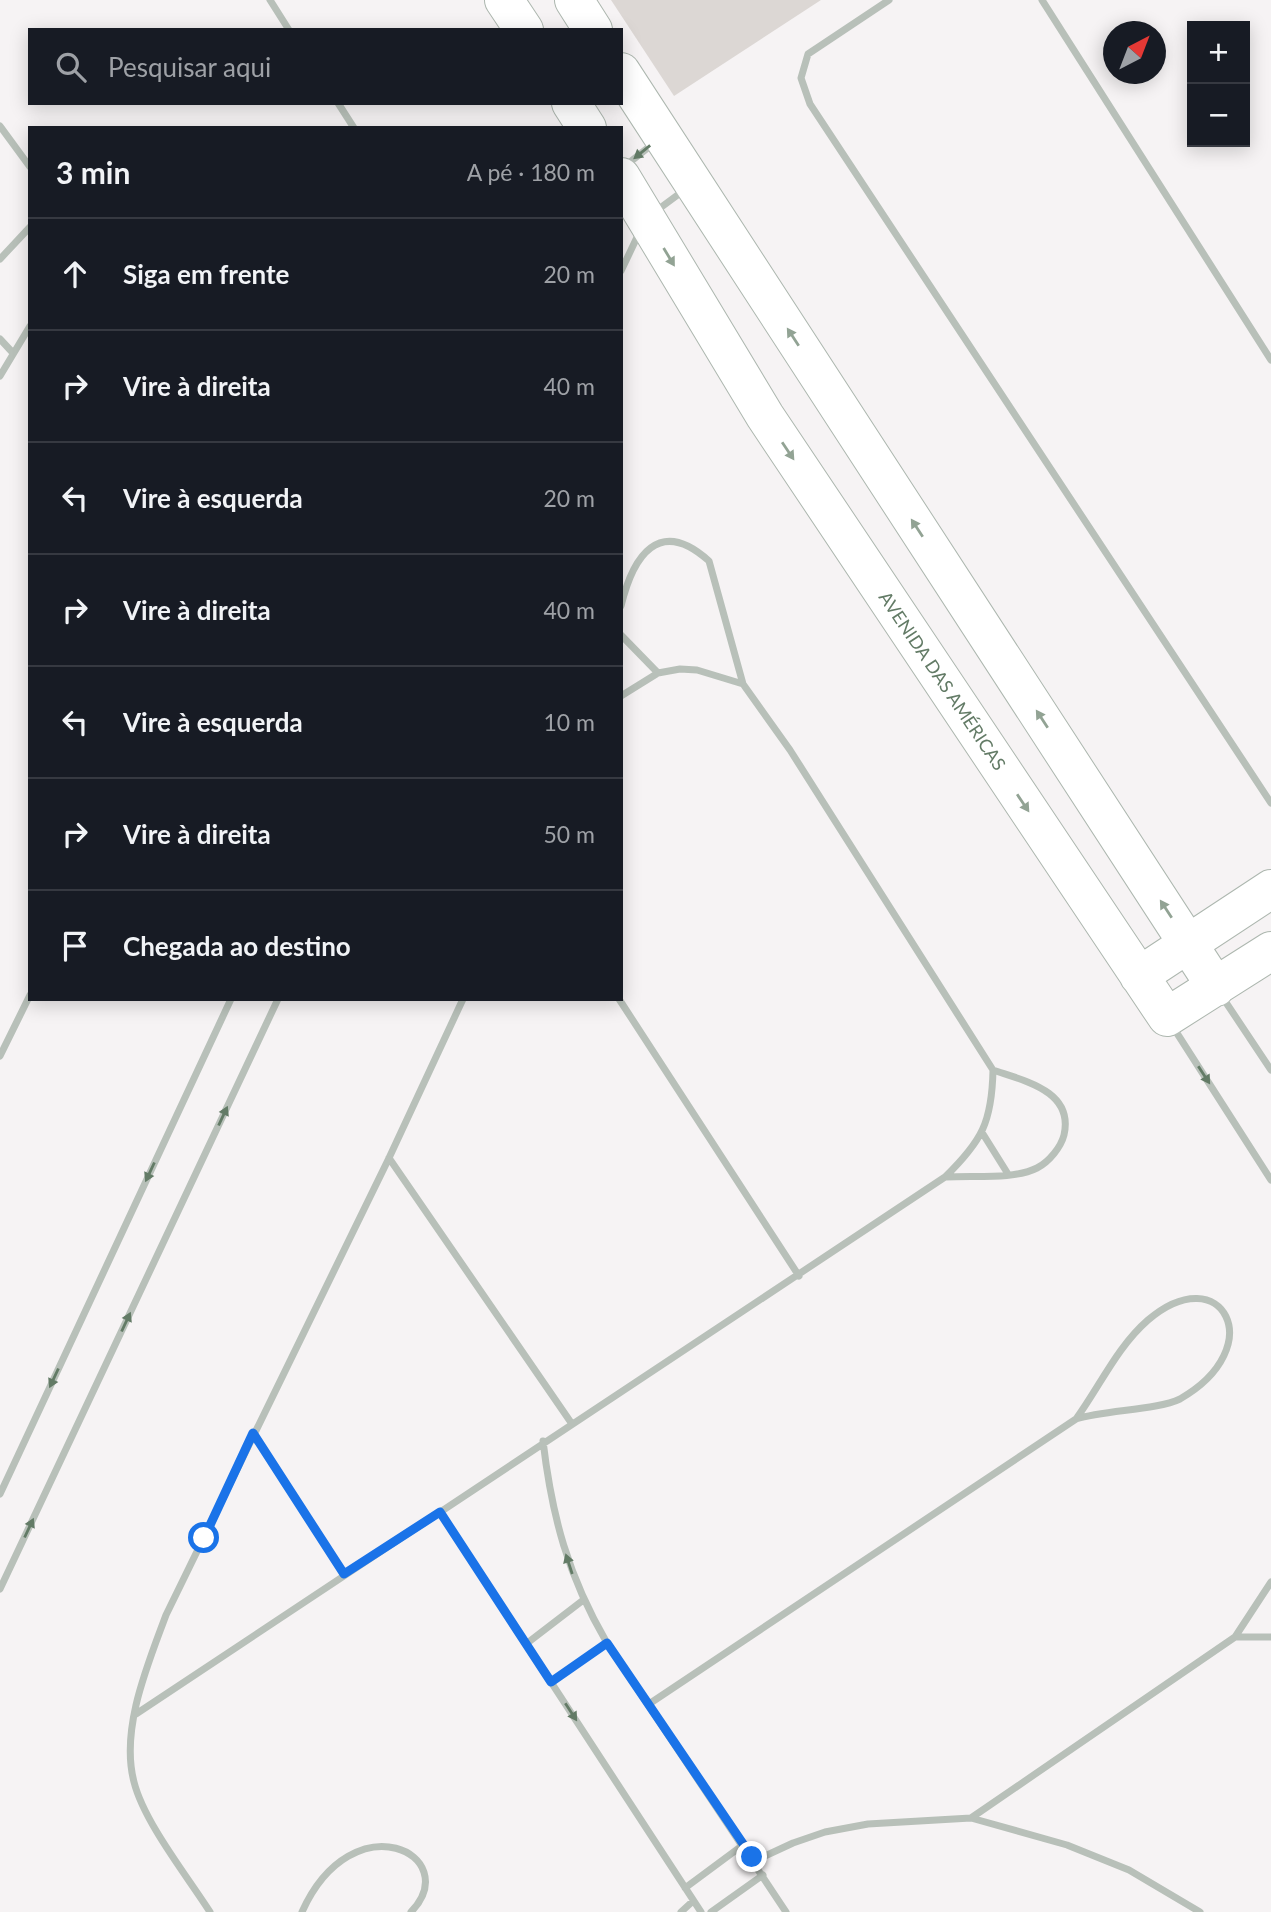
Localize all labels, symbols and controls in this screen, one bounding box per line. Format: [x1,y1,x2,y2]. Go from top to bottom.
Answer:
north arrow [1103,21,1166,84]
map controls [1187,21,1250,147]
button: + [1187,21,1250,84]
search box [28,28,623,105]
icon: search [52,48,90,86]
text: Pesquisar aqui [108,51,271,83]
button: − [1187,84,1250,147]
one-way arrow [633,145,651,159]
text: 3 min [56,154,130,190]
text: A pé · 180 m [467,158,595,186]
one-way arrow [663,247,676,266]
icon: ahead [56,255,94,293]
text: Siga em frente [123,258,290,290]
text: 20 m [544,260,595,288]
one-way arrow [787,327,800,347]
icon: right [56,367,94,405]
text: Vire à direita [123,370,271,402]
text: 40 m [544,372,595,400]
one-way arrow [782,441,795,460]
icon: left [56,479,94,517]
text: Vire à esquerda [123,482,303,514]
text: 20 m [544,484,595,512]
one-way arrow [911,518,924,538]
street label: AVENIDA DAS AMÉRICAS [875,587,1011,774]
icon: right [56,591,94,629]
text: Vire à direita [123,594,271,626]
text: 40 m [544,596,595,624]
icon: left [56,703,94,741]
text: Vire à esquerda [123,706,303,738]
text: 10 m [544,708,595,736]
one-way arrow [1035,709,1048,728]
one-way arrow [1017,793,1030,813]
icon: right [56,815,94,853]
text: Vire à direita [123,818,271,850]
text: 50 m [544,820,595,848]
one-way arrow [1159,900,1172,919]
icon: arrive [56,927,94,965]
text: Chegada ao destino [123,930,351,962]
one-way arrow [1197,1065,1210,1085]
one-way arrow [217,1106,229,1126]
one-way arrow [145,1162,156,1182]
one-way arrow [120,1312,132,1332]
one-way arrow [48,1368,60,1388]
one-way arrow [24,1517,35,1538]
route start [188,1522,219,1553]
one-way arrow [563,1554,573,1575]
one-way arrow [565,1703,578,1722]
route end [736,1841,767,1872]

